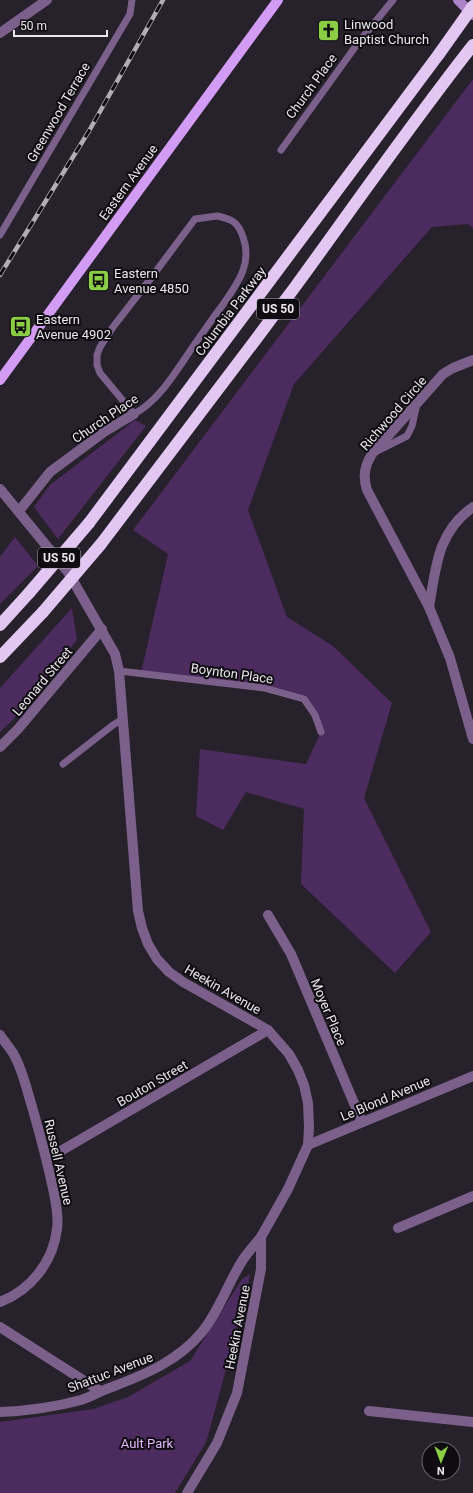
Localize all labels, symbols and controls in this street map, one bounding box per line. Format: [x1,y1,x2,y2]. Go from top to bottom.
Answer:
scale bar [14,12,107,38]
place label: Linwood Baptist Church [344,17,429,47]
church icon: Linwood Baptist Church [316,18,342,44]
text: 50 m [20,19,47,33]
street label: Church Place [283,51,340,122]
street label: Greenwood Terrace [24,60,93,165]
street label: Eastern Avenue [96,142,161,223]
street label: Columbia Parkway [192,264,269,359]
place label: Eastern Avenue 4850 [114,266,189,296]
bus stop icon: Eastern Avenue 4850 [85,267,111,293]
road number: US 50 [257,299,299,319]
place label: Eastern Avenue 4902 [36,312,111,342]
bus stop icon: Eastern Avenue 4902 [7,313,33,339]
street label: Richwood Circle [357,373,430,453]
street label: Church Place [69,391,141,446]
road number: US 50 [38,548,80,568]
street label: Leonard Street [9,644,75,719]
street label: Boynton Place [190,660,274,687]
street label: Heekin Avenue [182,962,264,1017]
street label: Moyer Place [308,976,349,1048]
street label: Bouton Street [114,1057,190,1110]
street label: Le Blond Avenue [338,1073,432,1124]
street label: Russell Avenue [41,1118,76,1207]
street label: Heekin Avenue [222,1283,253,1371]
street label: Shattuc Avenue [65,1349,155,1396]
park label: Ault Park [121,1436,174,1451]
north arrow [421,1441,461,1481]
text: N [437,1464,445,1477]

